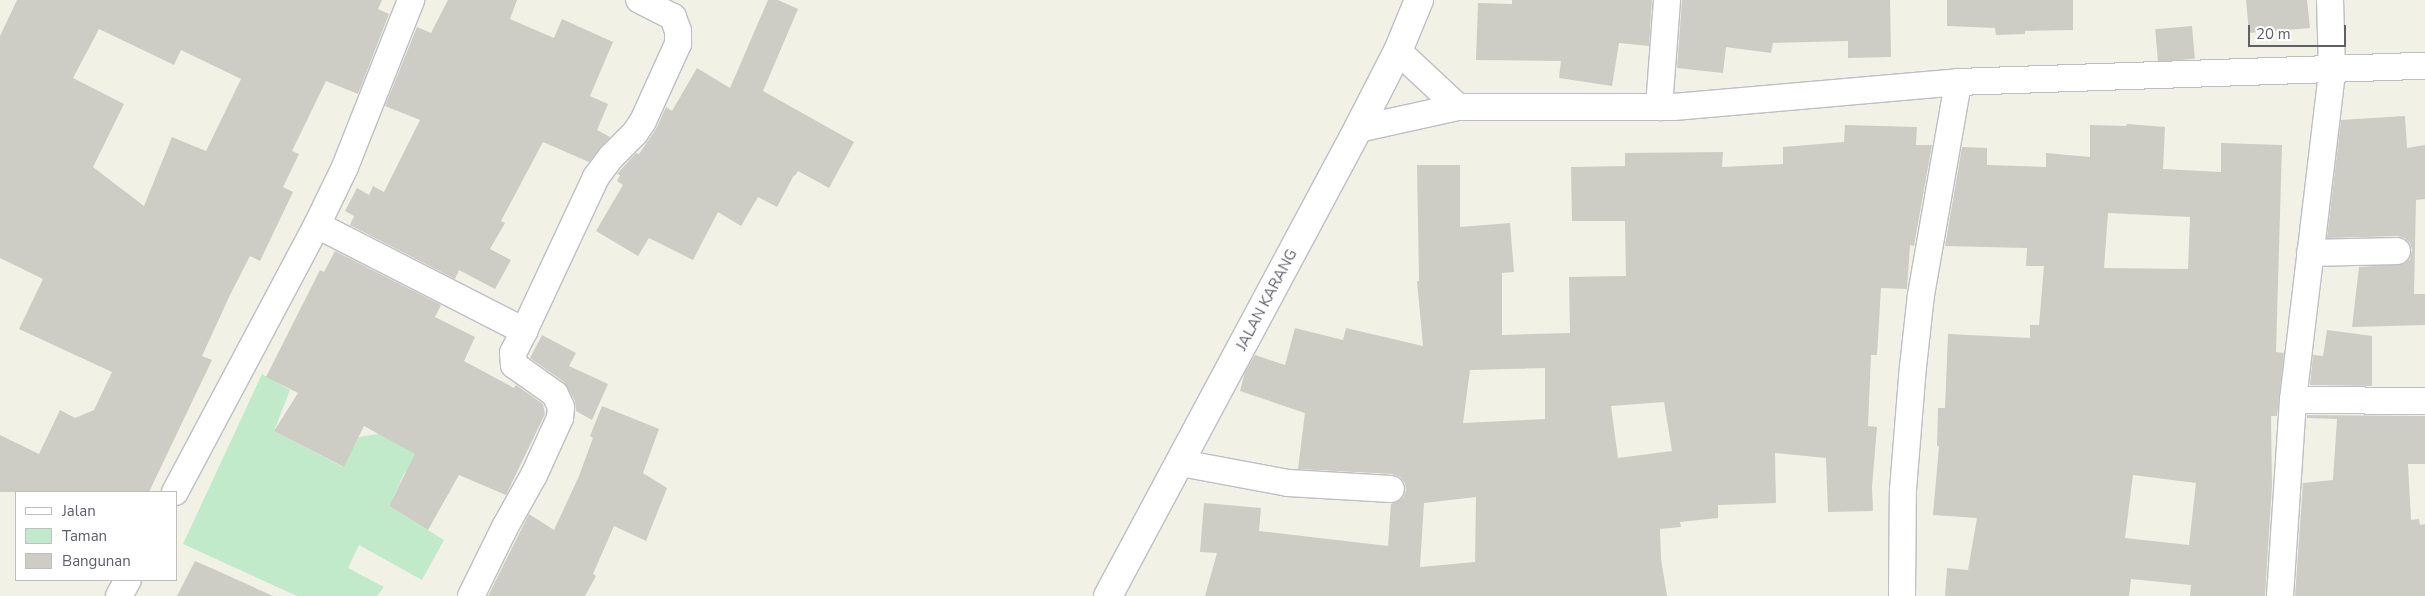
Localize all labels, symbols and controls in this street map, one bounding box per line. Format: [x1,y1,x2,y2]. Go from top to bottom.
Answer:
scale bar [2250,15,2348,47]
text: 20 m [2256,24,2291,44]
street label: JALAN KARANG [1233,246,1301,354]
legend [15,491,178,581]
text: Jalan [62,501,96,521]
text: Taman [62,526,107,546]
text: Bangunan [62,551,131,571]

